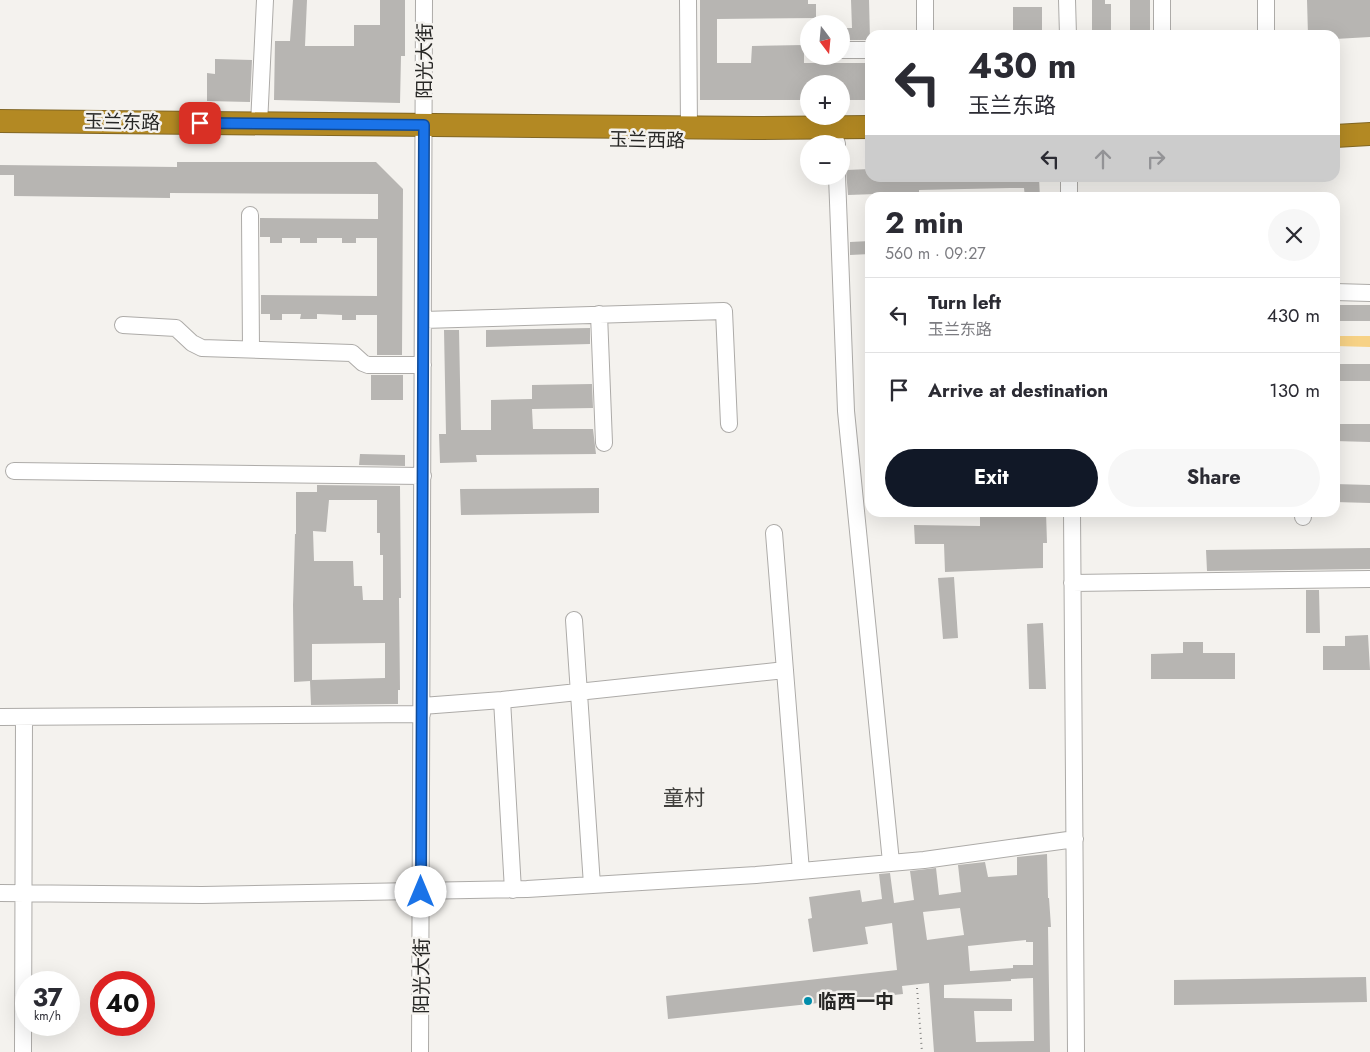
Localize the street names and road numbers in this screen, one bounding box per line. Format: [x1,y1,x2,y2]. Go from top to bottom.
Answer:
street label: 阳光大街 [411,23,438,99]
street label: 玉兰东路 [84,108,160,136]
street label: 玉兰西路 [609,126,685,154]
street label: 阳光大街 [408,938,435,1014]

